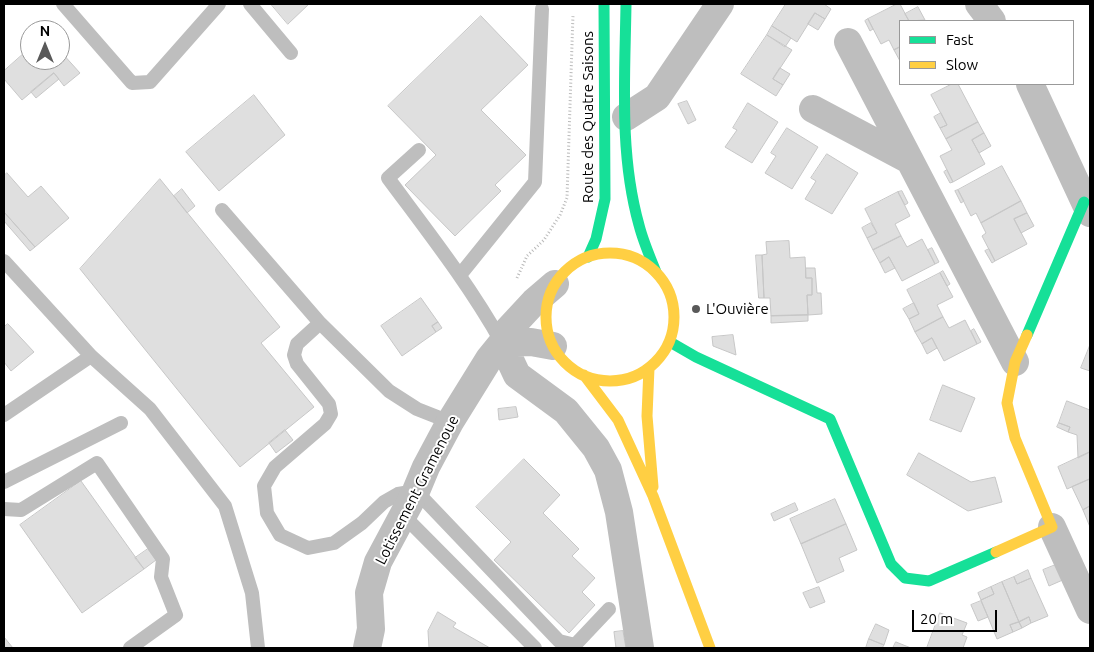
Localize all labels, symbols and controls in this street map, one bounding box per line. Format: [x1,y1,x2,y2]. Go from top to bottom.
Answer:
north arrow [20,20,70,70]
legend [899,20,1074,85]
text: N [40,23,50,39]
street label: Route des Quatre Saisons [579,31,597,203]
text: Fast [946,31,973,48]
text: Slow [946,56,978,73]
place label: L'Ouvière [706,300,769,318]
marker: L'Ouvière [690,303,702,315]
street label: Lotissement Gramenoue [372,412,462,568]
scale bar [914,600,999,632]
text: 20 m [920,610,953,627]

